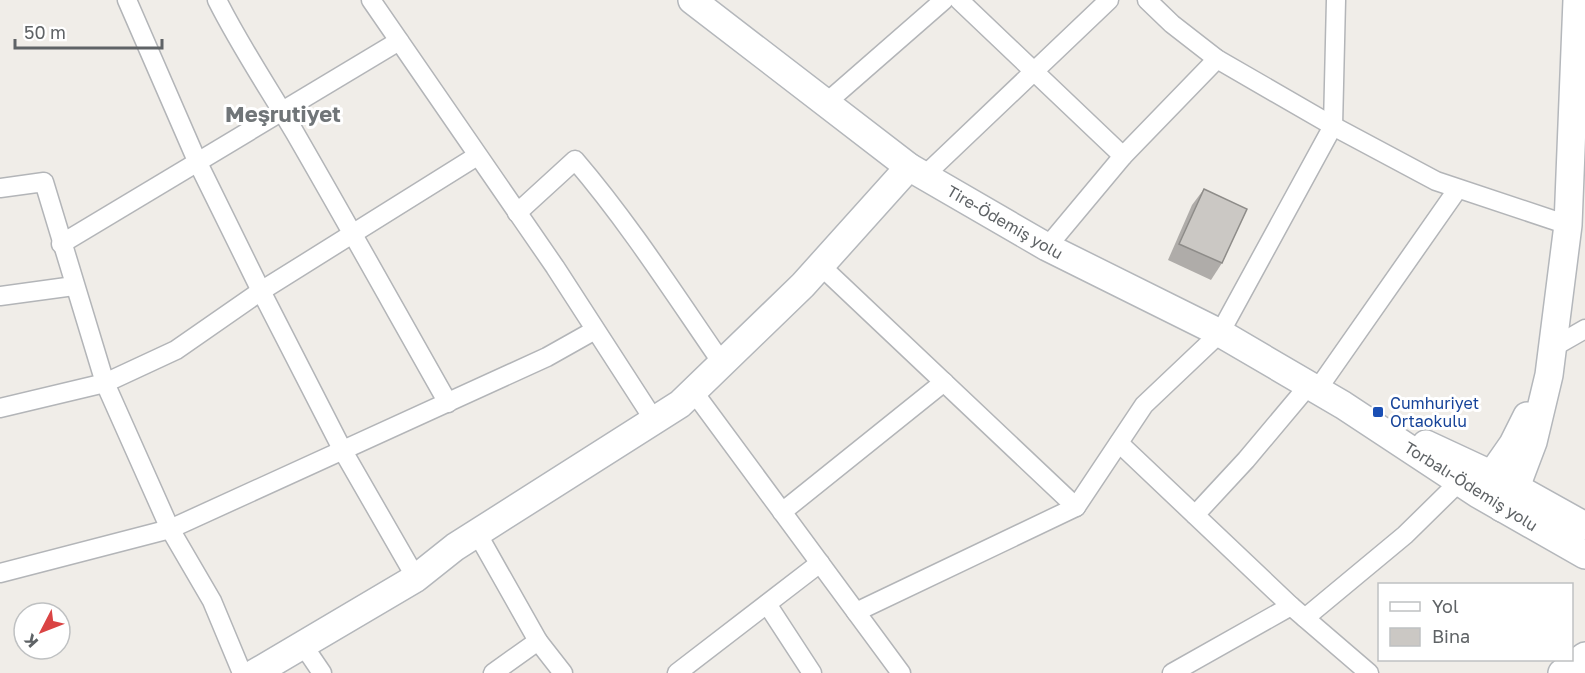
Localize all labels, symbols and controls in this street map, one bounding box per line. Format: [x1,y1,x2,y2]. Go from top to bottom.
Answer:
scale bar [15,12,162,50]
text: 50 m [24,21,66,43]
district label: Meşrutiyet [225,100,341,127]
street label: Tire-Ödemiş yolu [943,181,1067,263]
place label: Cumhuriyet Ortaokulu [1390,393,1479,431]
marker: Cumhuriyet Ortaokulu [1371,405,1385,419]
street label: Torbalı-Ödemiş yolu [1401,437,1541,535]
legend [1378,583,1573,661]
text: Yol [1432,595,1459,617]
north arrow [12,601,72,661]
text: Bina [1432,625,1470,647]
text: K [19,630,42,652]

